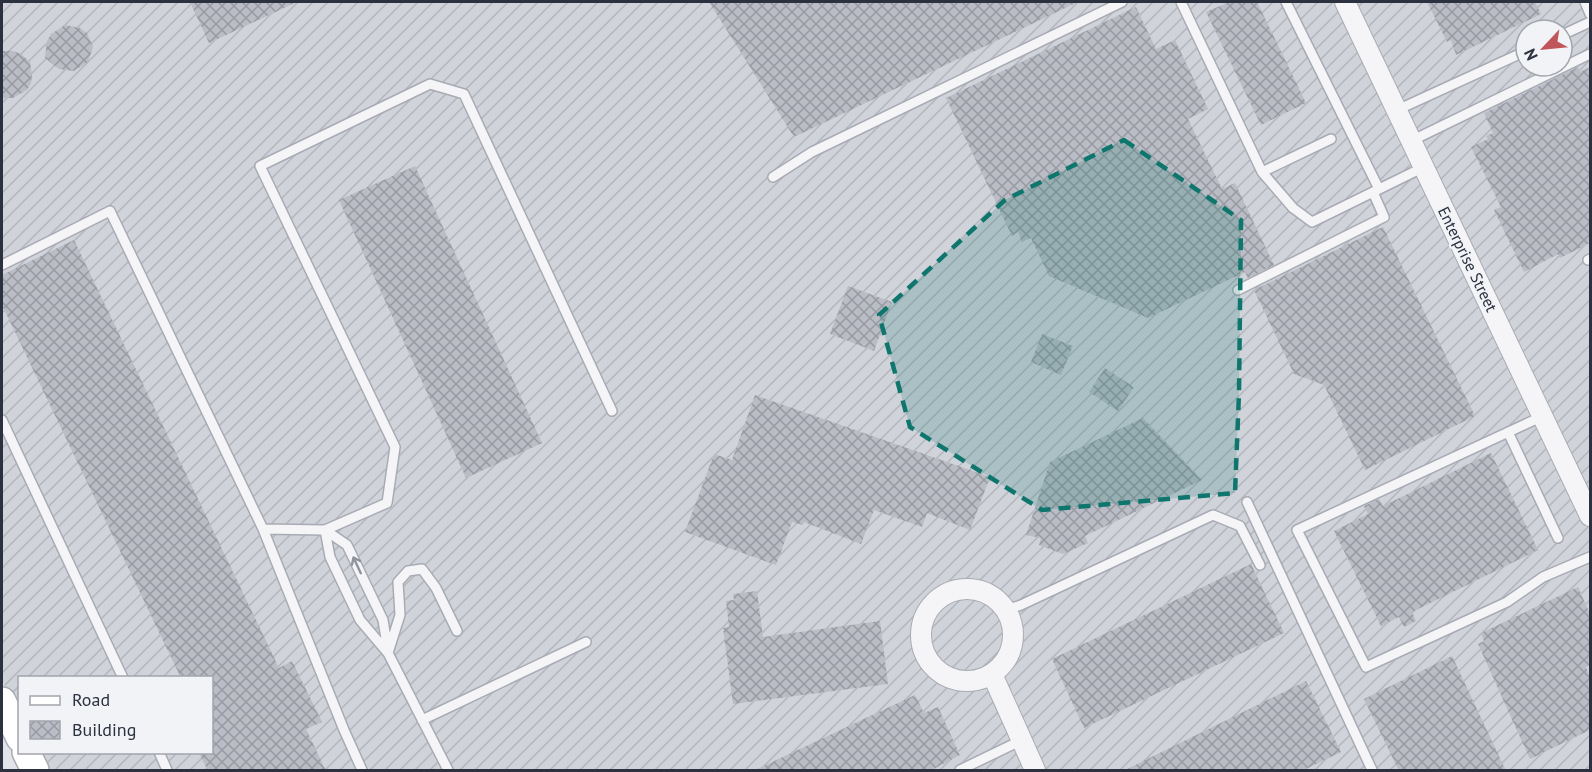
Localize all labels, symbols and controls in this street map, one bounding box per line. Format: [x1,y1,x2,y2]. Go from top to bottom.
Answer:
north arrow [1514,18,1574,78]
text: N [1519,45,1542,64]
street label: Enterprise Street [1434,203,1502,315]
one-way arrow [350,556,362,574]
legend [18,676,213,754]
text: Road [72,688,110,711]
text: Building [72,718,136,741]

